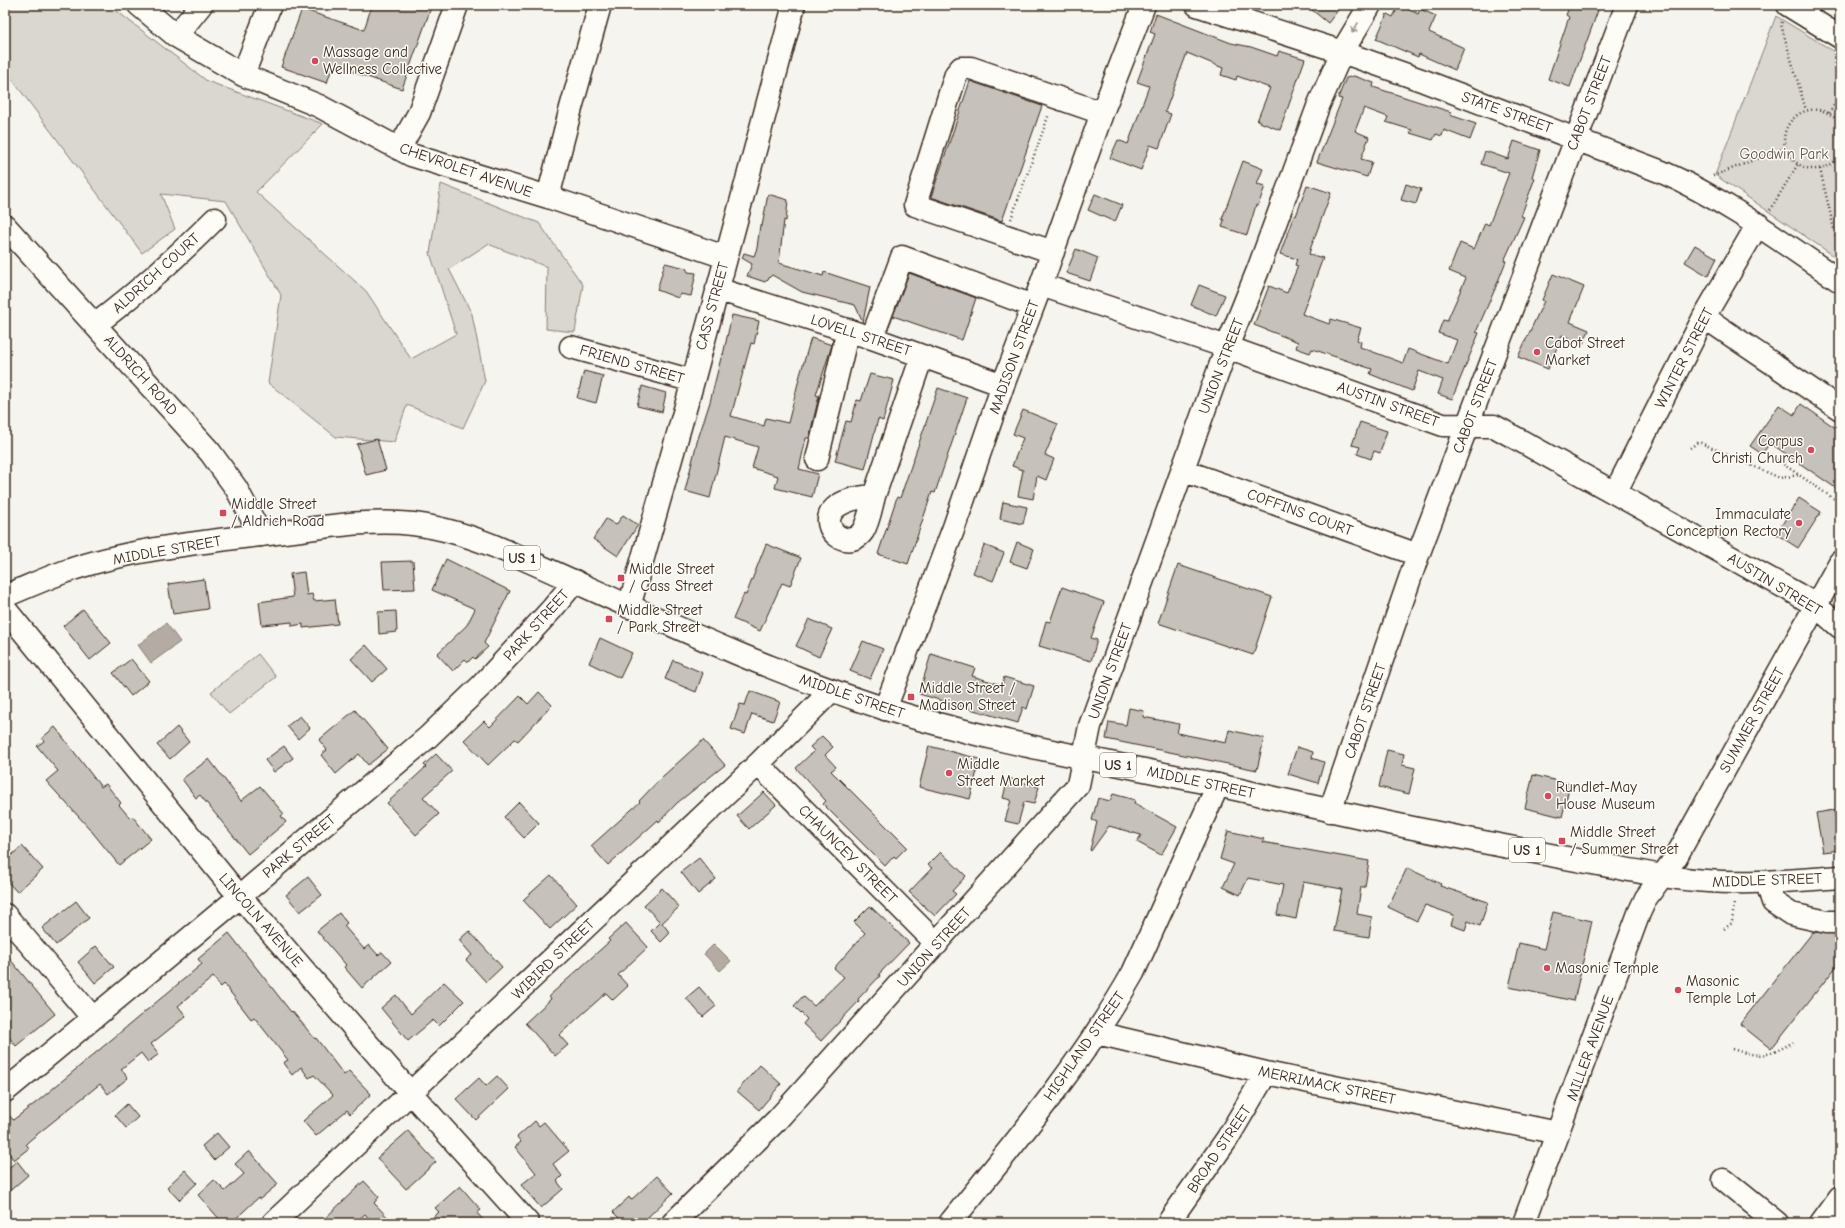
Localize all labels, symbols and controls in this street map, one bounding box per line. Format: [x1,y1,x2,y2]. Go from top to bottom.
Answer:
one-way arrow [1350,22,1358,34]
place label: Massage and Wellness Collective [323,43,442,78]
street label: CABOT STREET [1563,53,1615,153]
marker: Massage and Wellness Collective [310,56,320,66]
street label: STATE STREET [1459,87,1555,137]
street label: CHEVROLET AVENUE [397,139,535,201]
park label: Goodwin Park [1740,145,1829,163]
street label: ALDRICH COURT [109,229,203,317]
street label: CASS STREET [692,260,732,352]
street label: MADISON STREET [985,297,1043,416]
street label: WINTER STREET [1651,305,1717,411]
street label: LOVELL STREET [809,310,914,360]
street label: UNION STREET [1194,315,1248,416]
street label: ALDRICH ROAD [100,331,182,419]
place label: Cabot Street Market [1545,334,1625,369]
street label: FRIEND STREET [578,340,686,388]
marker: Cabot Street Market [1532,347,1542,357]
street label: CABOT STREET [1449,356,1501,456]
street label: AUSTIN STREET [1335,377,1441,431]
place label: Corpus Christi Church [1712,432,1803,467]
marker: Corpus Christi Church [1806,445,1816,455]
street label: COFFINS COURT [1245,485,1355,540]
place label: Middle Street / Aldrich Road [231,495,325,530]
place label: Immaculate Conception Rectory [1666,505,1791,540]
marker: Middle Street / Aldrich Road [218,508,228,518]
marker: Immaculate Conception Rectory [1794,518,1804,528]
street label: MIDDLE STREET [111,532,223,568]
road number: US 1 [504,546,540,570]
street label: AUSTIN STREET [1725,549,1826,619]
place label: Middle Street / Cass Street [629,560,715,595]
marker: Middle Street / Cass Street [616,573,626,583]
street label: PARK STREET [499,585,573,664]
place label: Middle Street / Park Street [617,601,703,636]
marker: Middle Street / Park Street [604,614,614,624]
street label: UNION STREET [1084,620,1136,722]
street label: CABOT STREET [1340,661,1390,761]
street label: SUMMER STREET [1716,664,1788,776]
street label: MIDDLE STREET [797,670,907,722]
place label: Middle Street / Madison Street [919,679,1016,714]
marker: Middle Street / Madison Street [906,692,916,702]
road number: US 1 [1100,753,1136,777]
place label: Middle Street Market [957,755,1045,790]
street label: MIDDLE STREET [1145,762,1257,802]
marker: Middle Street Market [944,768,954,778]
place label: Rundlet-May House Museum [1556,778,1655,813]
marker: Rundlet-May House Museum [1543,791,1553,801]
street label: CHAUNCEY STREET [795,801,901,907]
street label: PARK STREET [259,810,339,882]
place label: Middle Street / Summer Street [1570,823,1679,858]
marker: Middle Street / Summer Street [1557,836,1567,846]
road number: US 1 [1509,838,1545,862]
street label: LINCOLN AVENUE [215,869,307,971]
street label: MIDDLE STREET [1712,869,1822,891]
street label: UNION STREET [893,903,975,991]
street label: WIBIRD STREET [508,915,598,1003]
place label: Masonic Temple [1555,959,1659,977]
marker: Masonic Temple [1542,963,1552,973]
place label: Masonic Temple Lot [1686,972,1756,1007]
marker: Masonic Temple Lot [1673,985,1683,995]
street label: HIGHLAND STREET [1040,988,1129,1104]
street label: MILLER AVENUE [1563,993,1617,1103]
street label: MERRIMACK STREET [1257,1062,1398,1108]
street label: BROAD STREET [1183,1102,1255,1196]

